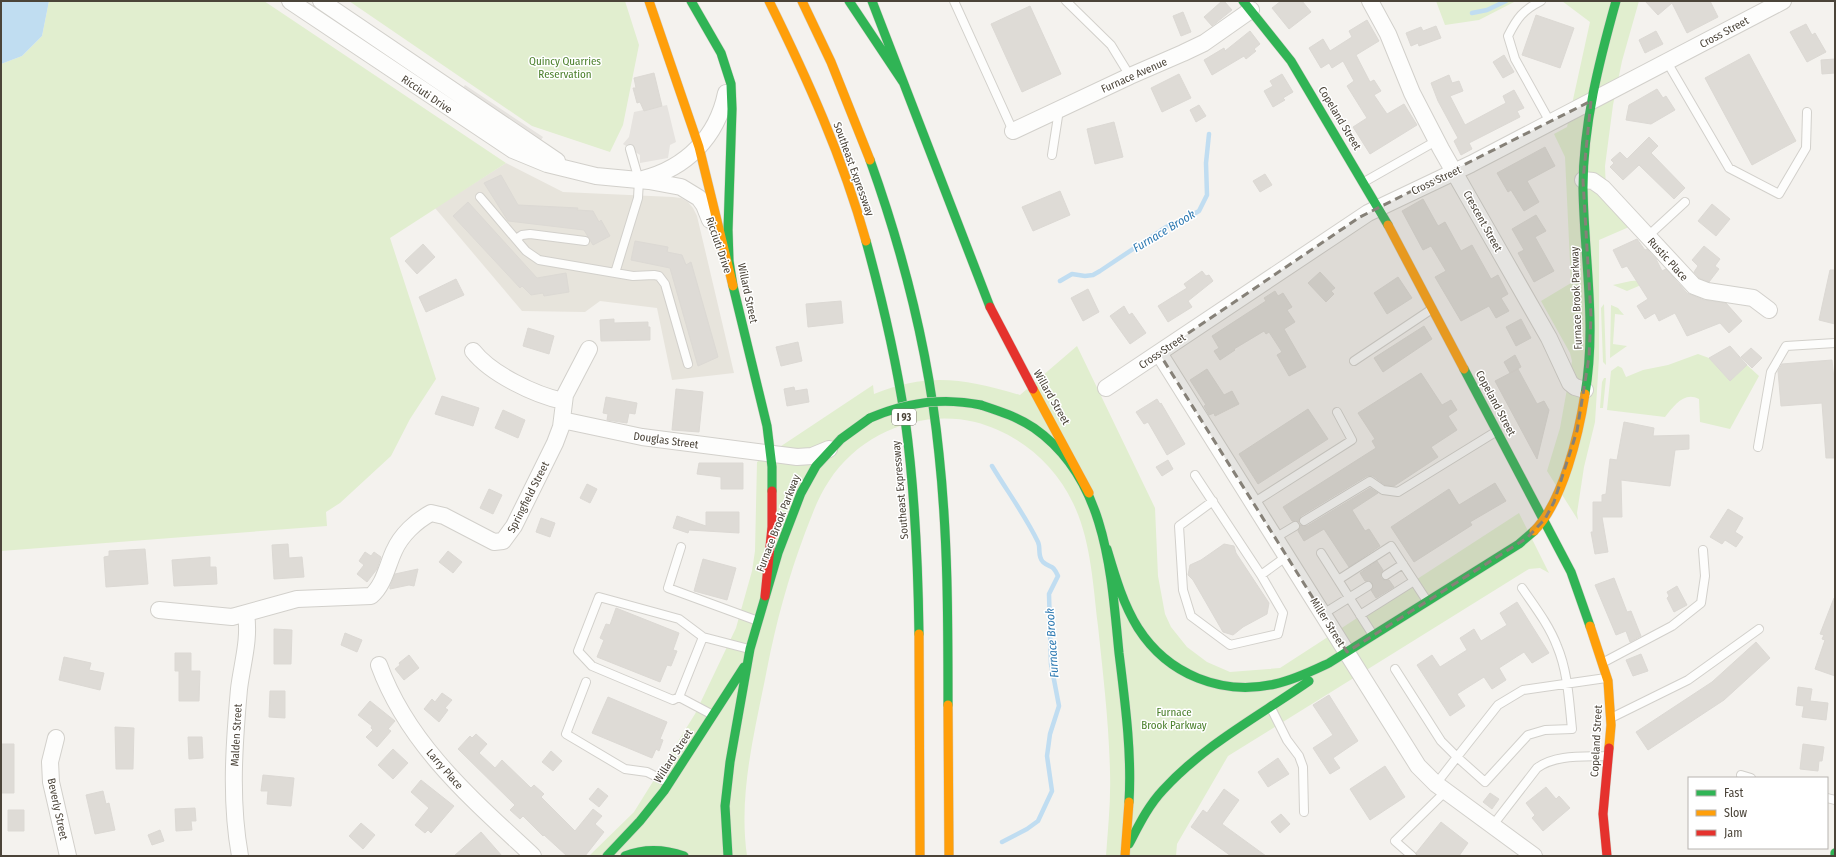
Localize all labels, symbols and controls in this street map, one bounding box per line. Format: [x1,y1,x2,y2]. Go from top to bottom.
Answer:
street label: Cross Street [1697,14,1751,51]
park label: Quincy Quarries Reservation [529,55,601,81]
street label: Furnace Avenue [1099,55,1169,96]
street label: Ricciuti Drive [399,73,455,116]
street label: Copeland Street [1315,84,1364,153]
street label: Southeast Expressway [830,120,877,218]
street label: Cross Street [1409,163,1464,198]
street label: Crescent Street [1460,188,1505,255]
water label: Furnace Brook [1130,207,1198,255]
street label: Ricciuti Drive [703,215,734,275]
street label: Rustic Place [1645,235,1690,284]
street label: Furnace Brook Parkway [1568,246,1585,350]
street label: Willard Street [735,262,760,325]
street label: Cross Street [1136,331,1188,372]
street label: Willard Street [1031,367,1073,427]
street label: Copeland Street [1473,368,1518,438]
road number: I 93 [892,409,916,425]
street label: Douglas Street [633,429,700,452]
street label: Southeast Expressway [890,440,911,540]
street label: Springfield Street [505,459,552,535]
street label: Furnace Brook Parkway [754,473,803,574]
street label: Miller Street [1307,595,1348,649]
water label: Furnace Brook [1043,608,1061,678]
street label: Malden Street [228,703,245,767]
street label: Copeland Street [1588,704,1605,777]
park label: Furnace Brook Parkway [1141,706,1207,732]
street label: Willard Street [651,727,696,785]
street label: Larry Place [424,747,466,792]
street label: Beverly Street [45,777,70,842]
legend [1688,777,1828,849]
text: Fast [1724,786,1743,800]
text: Slow [1724,806,1747,820]
text: Jam [1724,826,1742,840]

